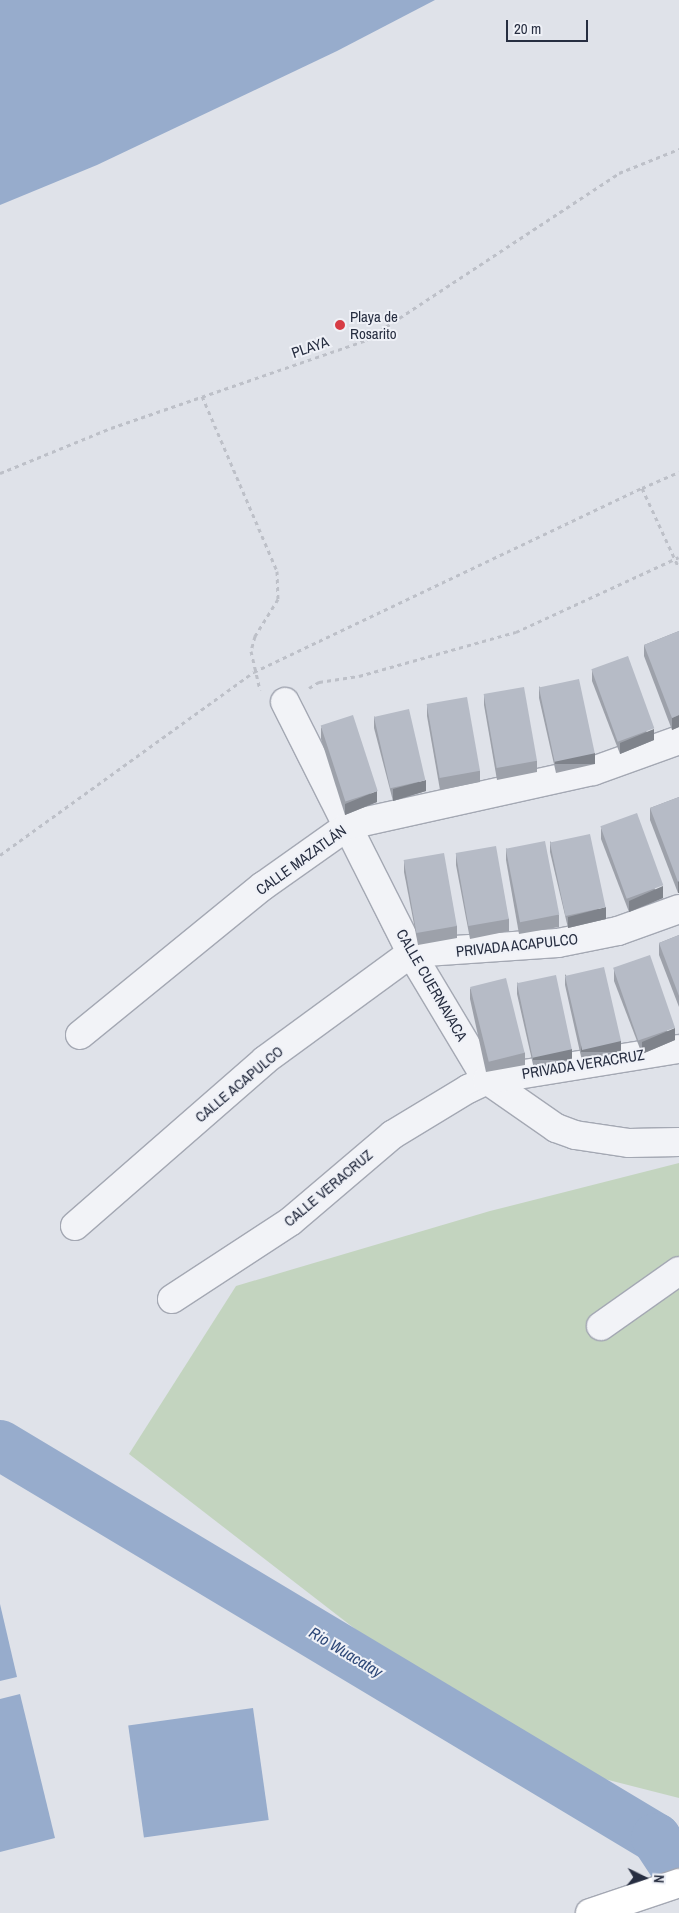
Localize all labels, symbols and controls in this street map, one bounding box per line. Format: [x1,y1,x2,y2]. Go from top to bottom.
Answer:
scale bar [509,10,592,42]
text: 20 m [514,18,541,39]
place label: Playa de Rosarito [350,307,398,342]
marker: Playa de Rosarito [334,319,346,331]
street label: PLAYA [289,332,331,362]
street label: CALLE MAZATLÁN [252,821,350,899]
street label: CALLE CUERNAVACA [393,926,471,1044]
street label: PRIVADA ACAPULCO [454,930,580,960]
street label: CALLE ACAPULCO [191,1042,287,1126]
street label: PRIVADA VERACRUZ [520,1045,646,1083]
street label: CALLE VERACRUZ [280,1146,376,1230]
water label: Rio Wuacatay [306,1623,386,1681]
north arrow [619,1853,669,1903]
text: N [650,1874,668,1884]

